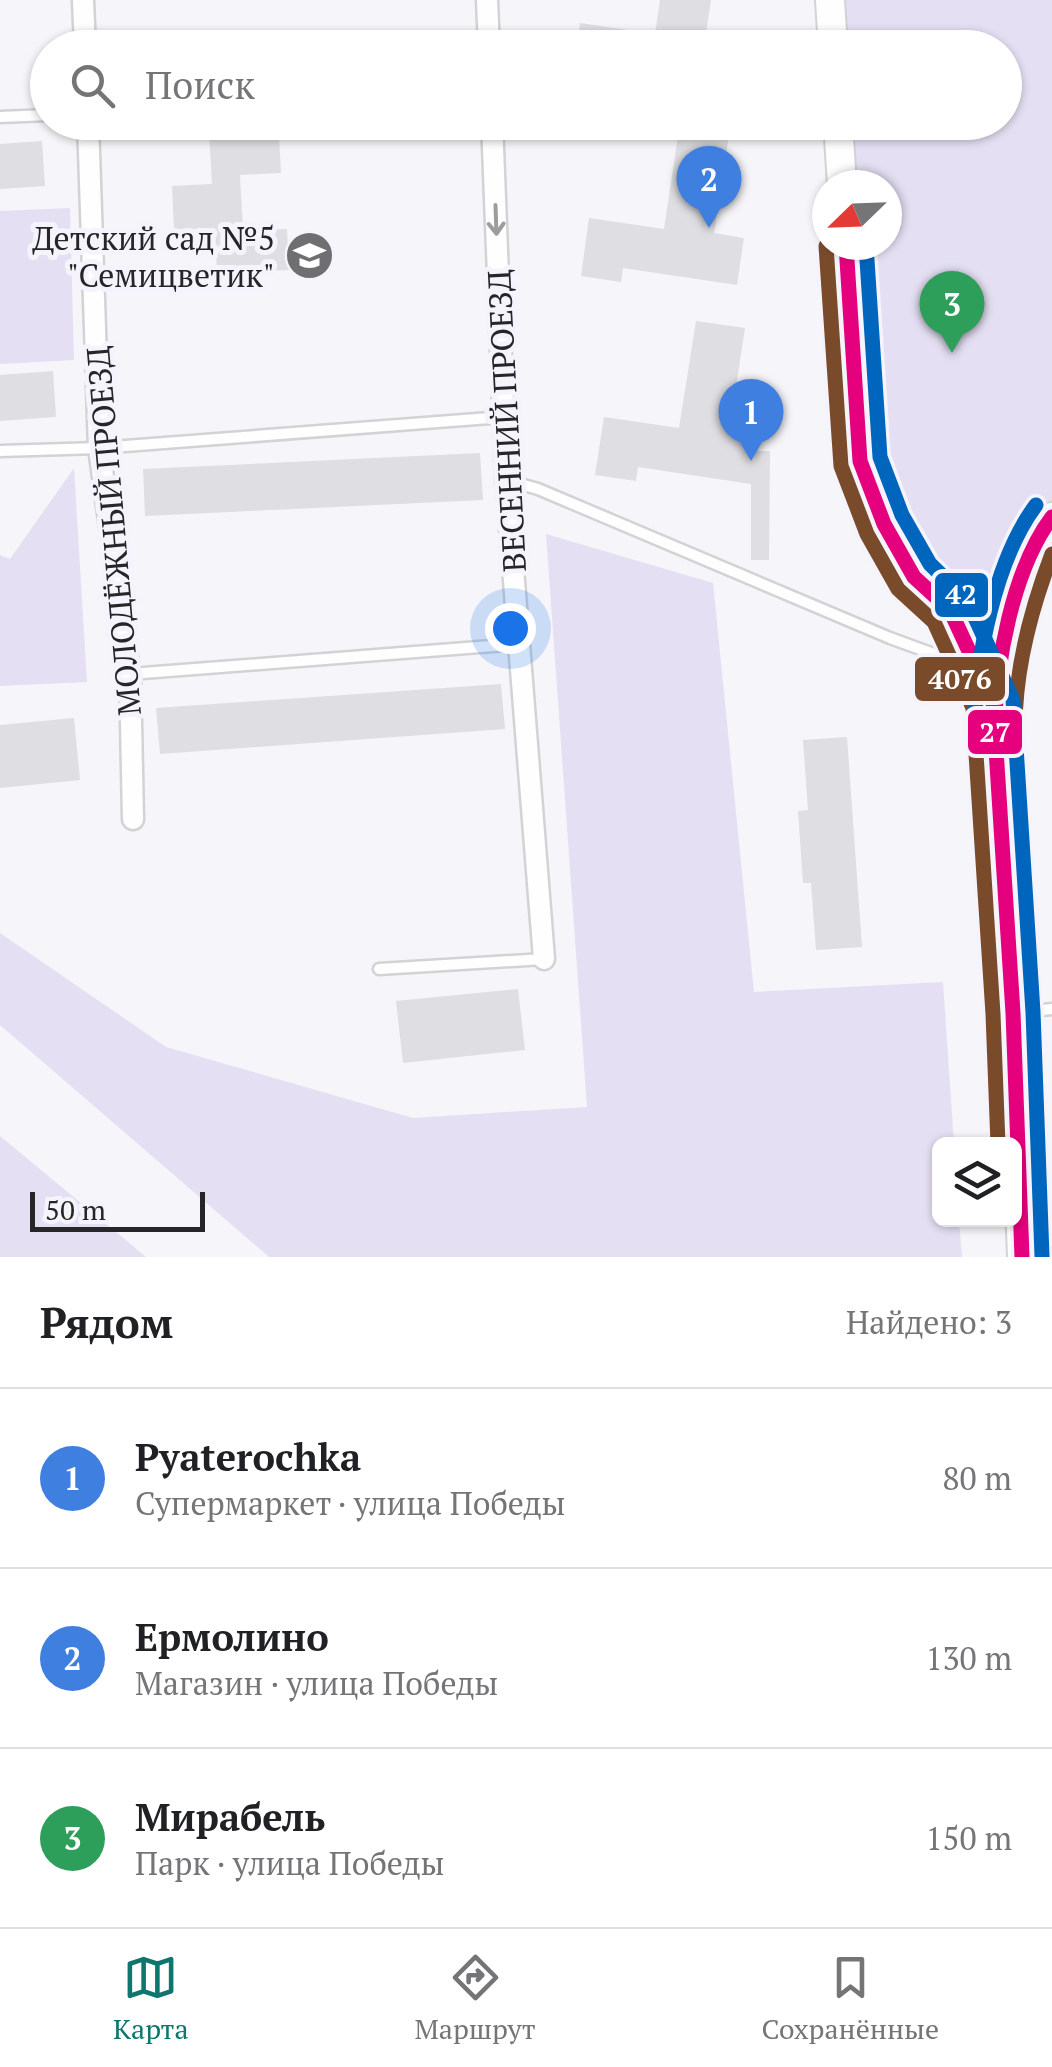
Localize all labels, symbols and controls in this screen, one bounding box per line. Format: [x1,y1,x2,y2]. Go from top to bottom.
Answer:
search box [30,30,1022,140]
icon: search [65,58,120,113]
text: Поиск [145,60,255,110]
pin: 2 [676,146,742,228]
north arrow [812,170,902,260]
one-way arrow [487,203,506,235]
place label: Детский сад №5 "Семицветик" [32,217,275,296]
school or university icon: Детский сад №5 "Семицветик" [284,230,336,282]
street label: ВЕСЕННИЙ ПРОЕЗД [477,269,535,573]
pin: 3 [920,270,984,353]
street label: МОЛОДЁЖНЫЙ ПРОЕЗД [76,344,150,717]
pin: 1 [718,378,784,461]
line badge: 42 [933,571,990,619]
text: 42 [945,575,977,612]
your location [485,603,536,654]
line badge: 4076 [913,655,1007,703]
text: 4076 [928,660,992,697]
line badge: 27 [966,708,1024,756]
text: 27 [979,713,1011,750]
map controls [932,1137,1022,1227]
button: layers [932,1137,1022,1227]
scale bar [30,1187,205,1232]
text: 50 m [45,1191,106,1228]
text: Рядом [40,1294,173,1350]
text: Найдено: 3 [846,1301,1012,1343]
text: Pyaterochka [135,1432,361,1482]
text: 1 [63,1457,82,1499]
text: 80 m [942,1457,1012,1499]
text: Супермаркет · улица Победы [135,1482,565,1524]
text: Ермолино [135,1612,329,1662]
text: 2 [63,1637,82,1679]
text: 130 m [925,1637,1012,1679]
text: Магазин · улица Победы [135,1662,498,1704]
text: Мирабель [135,1792,325,1842]
text: 3 [63,1817,82,1859]
text: 150 m [925,1817,1012,1859]
text: Парк · улица Победы [135,1842,444,1884]
tab: Карта [113,1950,189,2047]
tab: Маршрут [414,1950,536,2047]
tab: Сохранённые [762,1950,939,2047]

